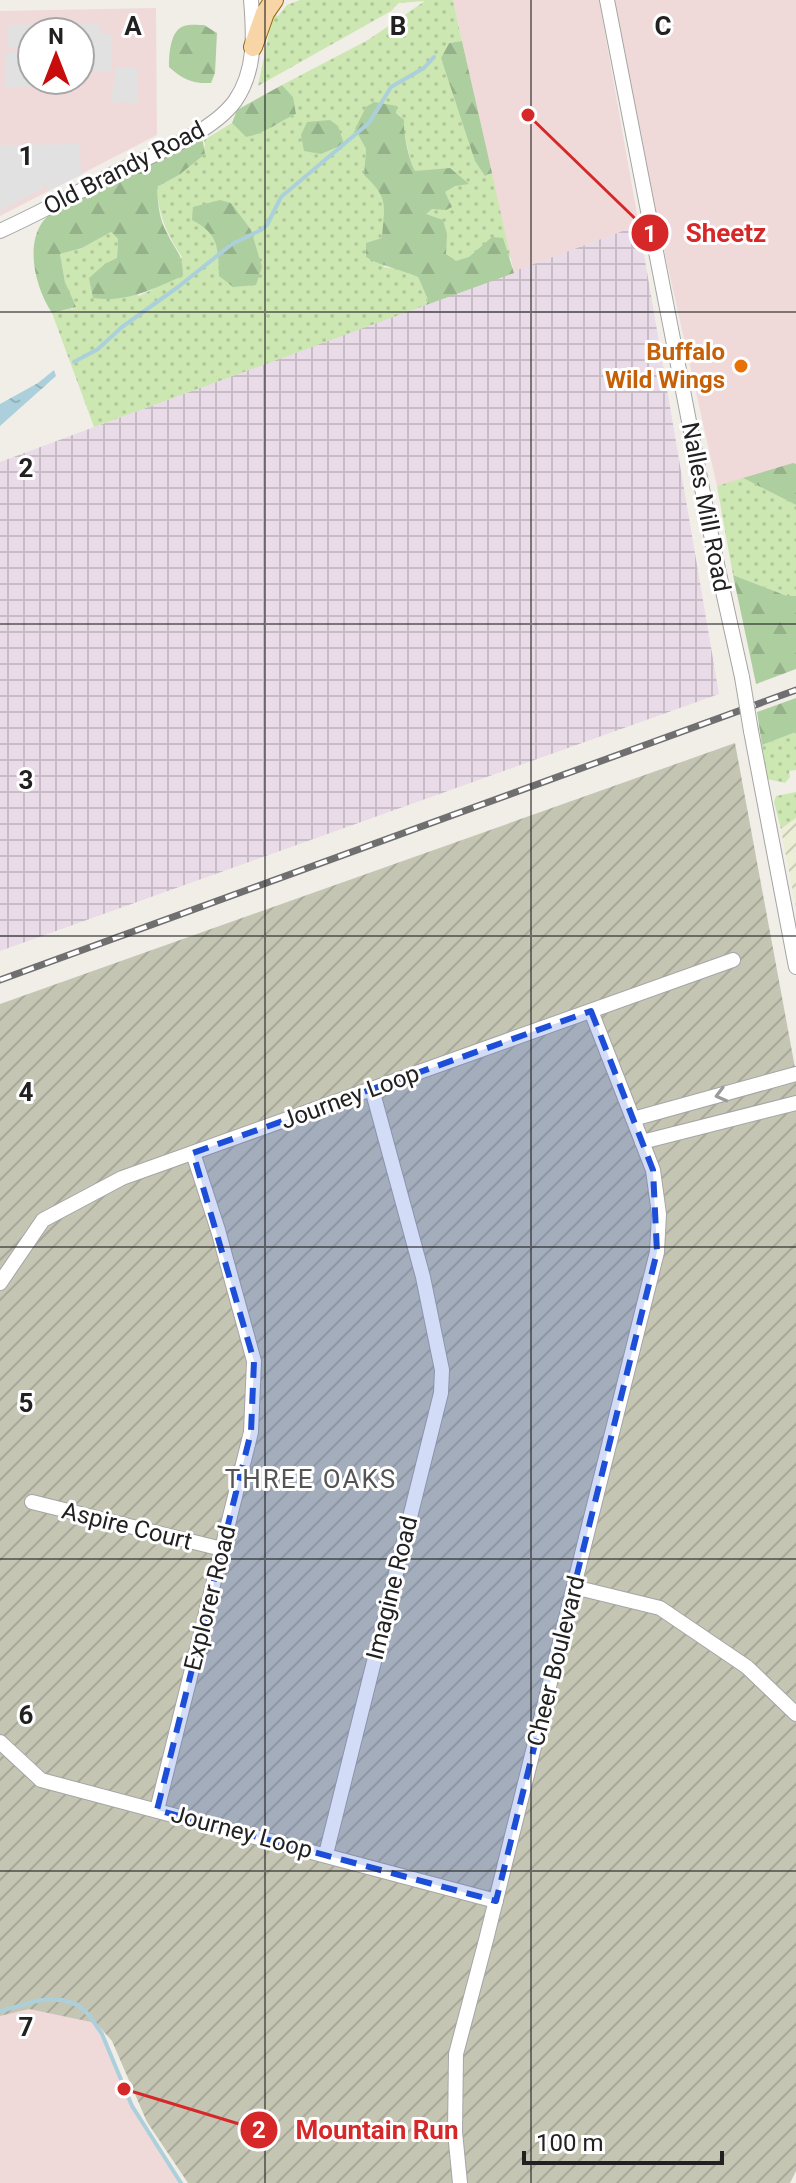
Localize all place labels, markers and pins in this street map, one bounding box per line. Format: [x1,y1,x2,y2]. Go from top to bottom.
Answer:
callout: Sheetz [630,208,782,258]
place label: Buffalo Wild Wings [605,338,725,394]
marker: Buffalo Wild Wings [732,357,750,375]
callout: Mountain Run [239,2105,474,2155]

